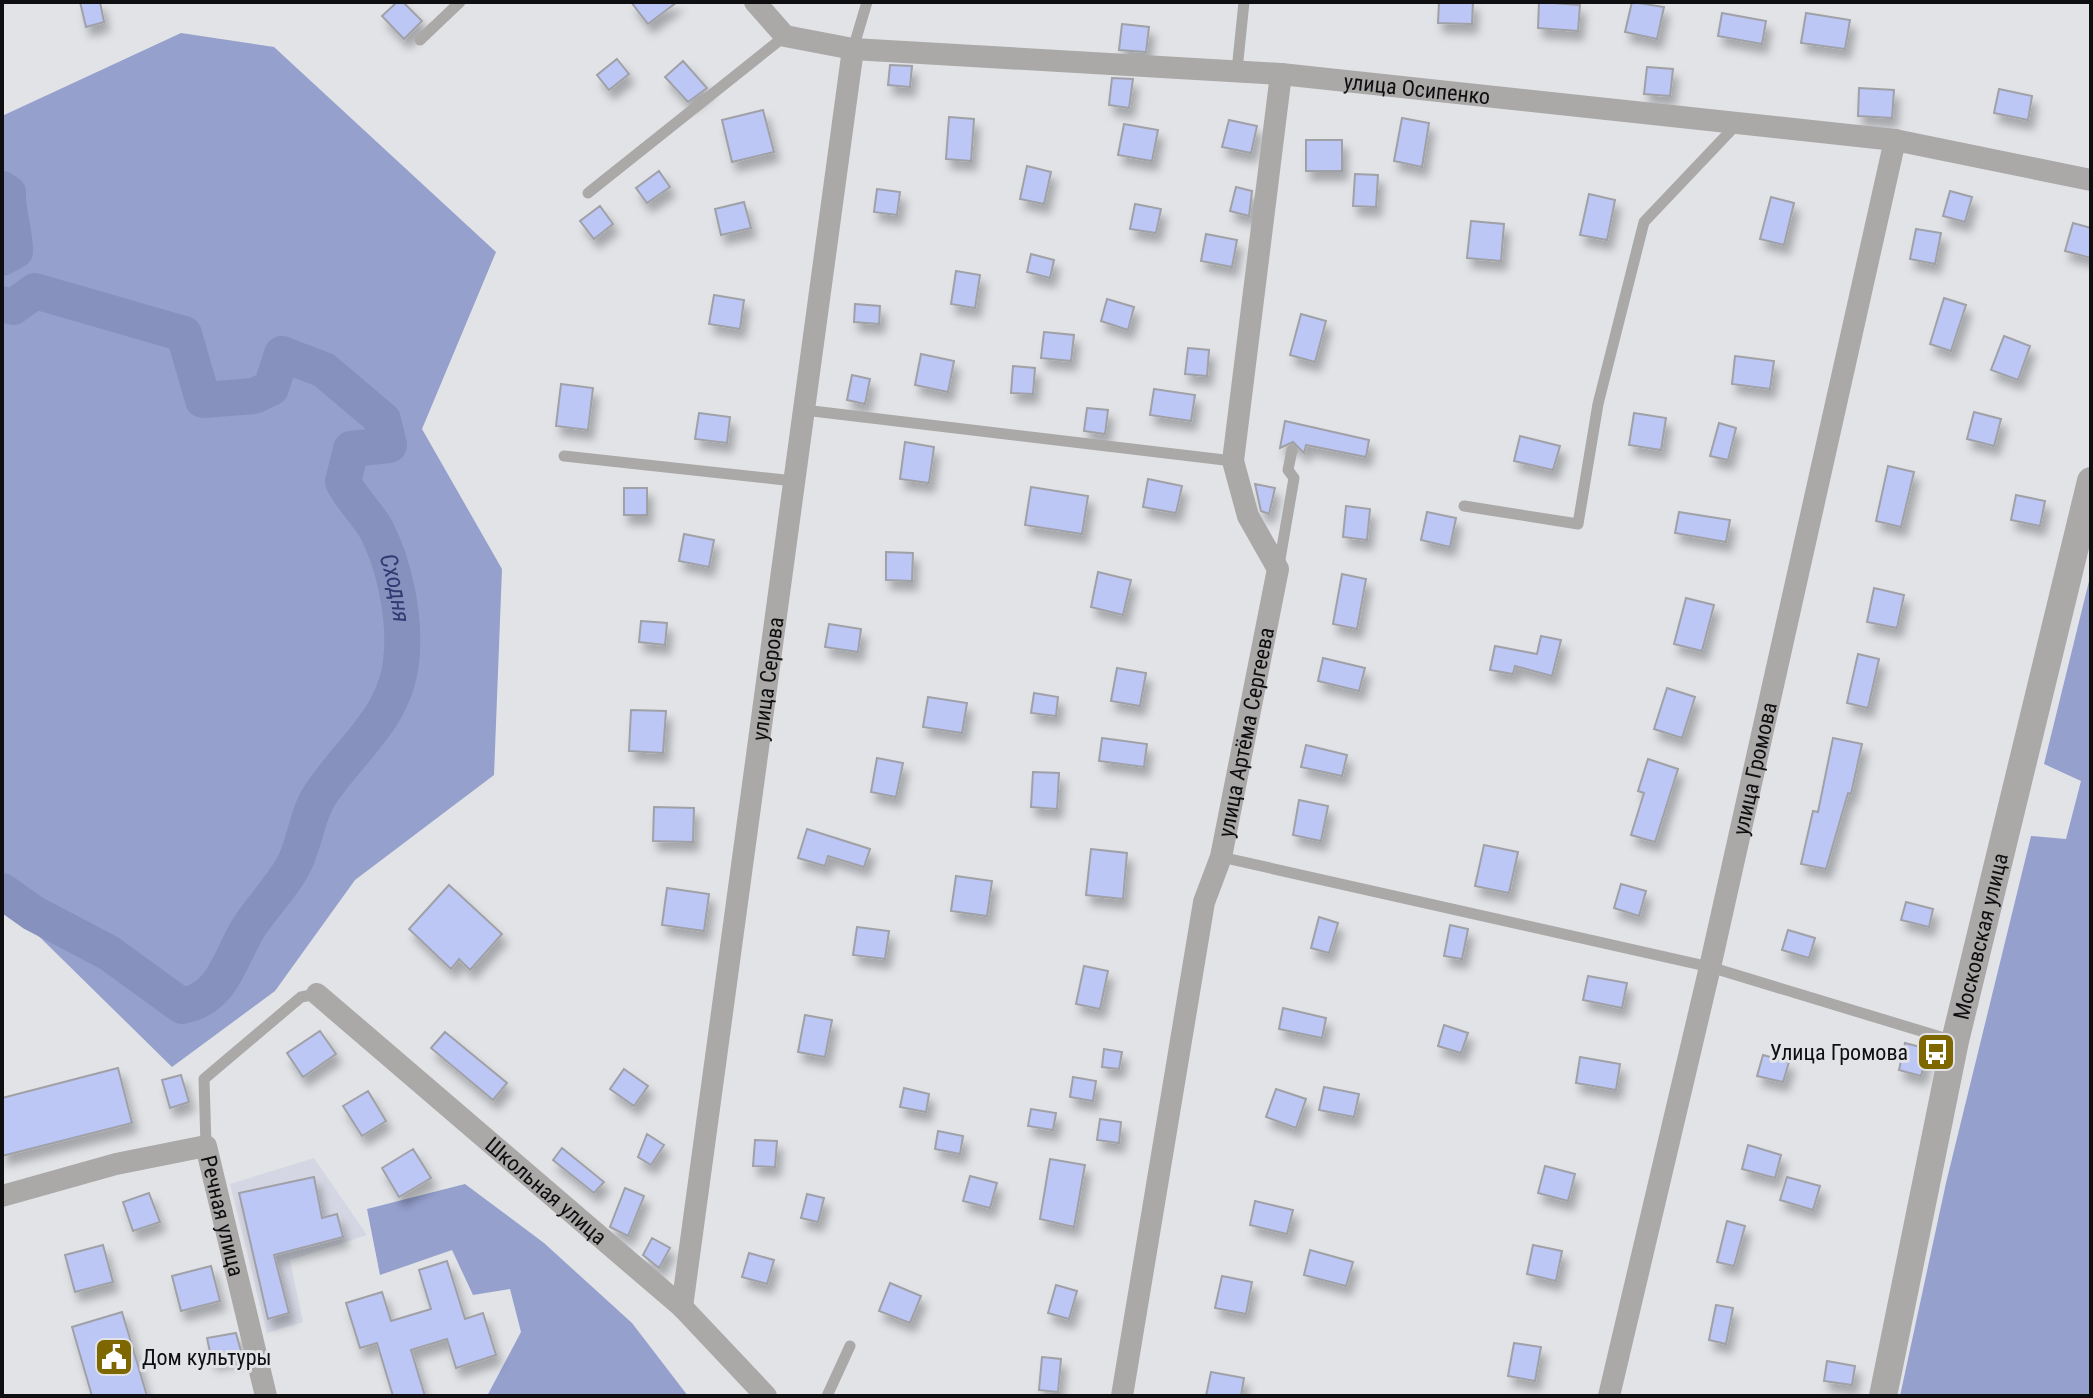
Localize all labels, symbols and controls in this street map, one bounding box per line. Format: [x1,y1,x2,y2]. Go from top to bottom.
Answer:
street label: улица Осипенко [1342,69,1491,109]
water label: Сходня [374,550,415,624]
street label: улица Серова [747,615,789,742]
street label: улица Артёма Сергеева [1213,625,1279,840]
street label: улица Громова [1728,700,1782,838]
street label: Московская улица [1949,851,2013,1022]
bus stop icon: Улица Громова [1915,1031,1957,1073]
place label: Улица Громова [1770,1040,1908,1065]
street label: Школьная улица [480,1132,612,1250]
street label: Речная улица [196,1153,249,1279]
public building icon: Дом культуры [93,1336,135,1378]
place label: Дом культуры [142,1345,272,1370]

